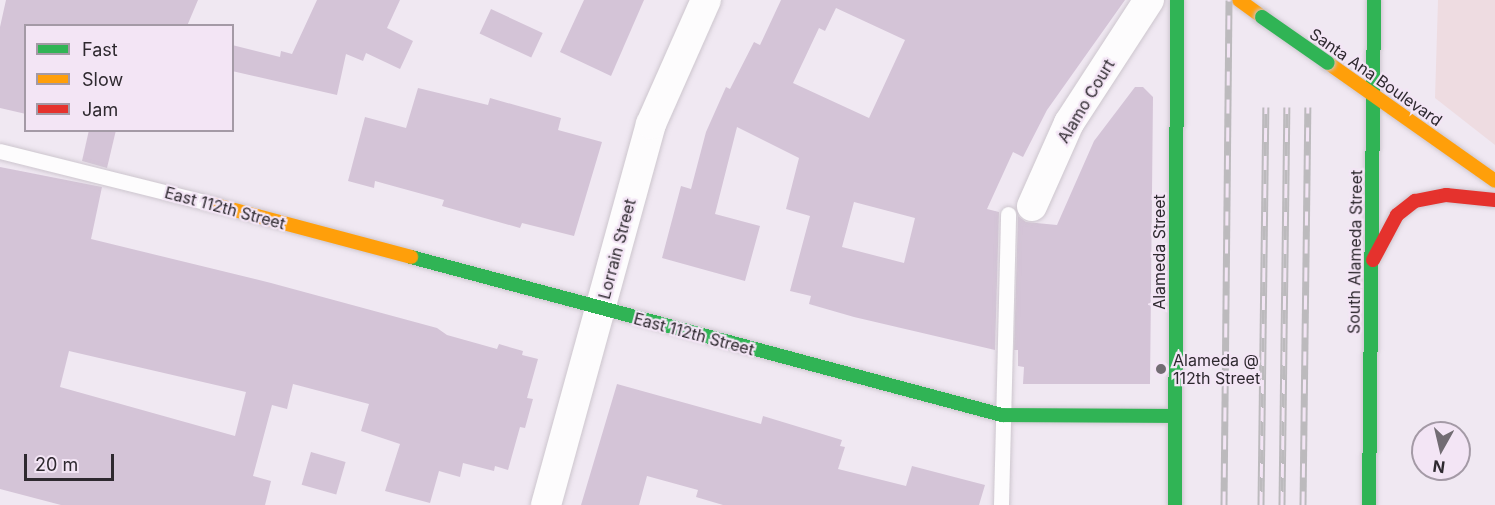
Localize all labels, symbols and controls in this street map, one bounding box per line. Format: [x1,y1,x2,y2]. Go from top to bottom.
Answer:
legend [24,24,234,132]
street label: Santa Ana Boulevard [1306,24,1446,130]
text: Fast [82,39,118,60]
street label: Alamo Court [1053,56,1119,146]
text: Slow [82,69,123,90]
text: Jam [82,99,118,120]
street label: South Alameda Street [1344,170,1366,334]
street label: East 112th Street [163,183,287,233]
street label: Alameda Street [1149,194,1169,310]
street label: Lorrain Street [594,197,640,301]
street label: East 112th Street [632,309,756,359]
place label: Alameda @ 112th Street [1173,350,1260,388]
marker: Alameda @ 112th Street [1154,362,1168,376]
north arrow [1411,421,1471,481]
scale bar [27,442,117,480]
text: 20 m [35,454,78,475]
text: N [1431,456,1446,478]

